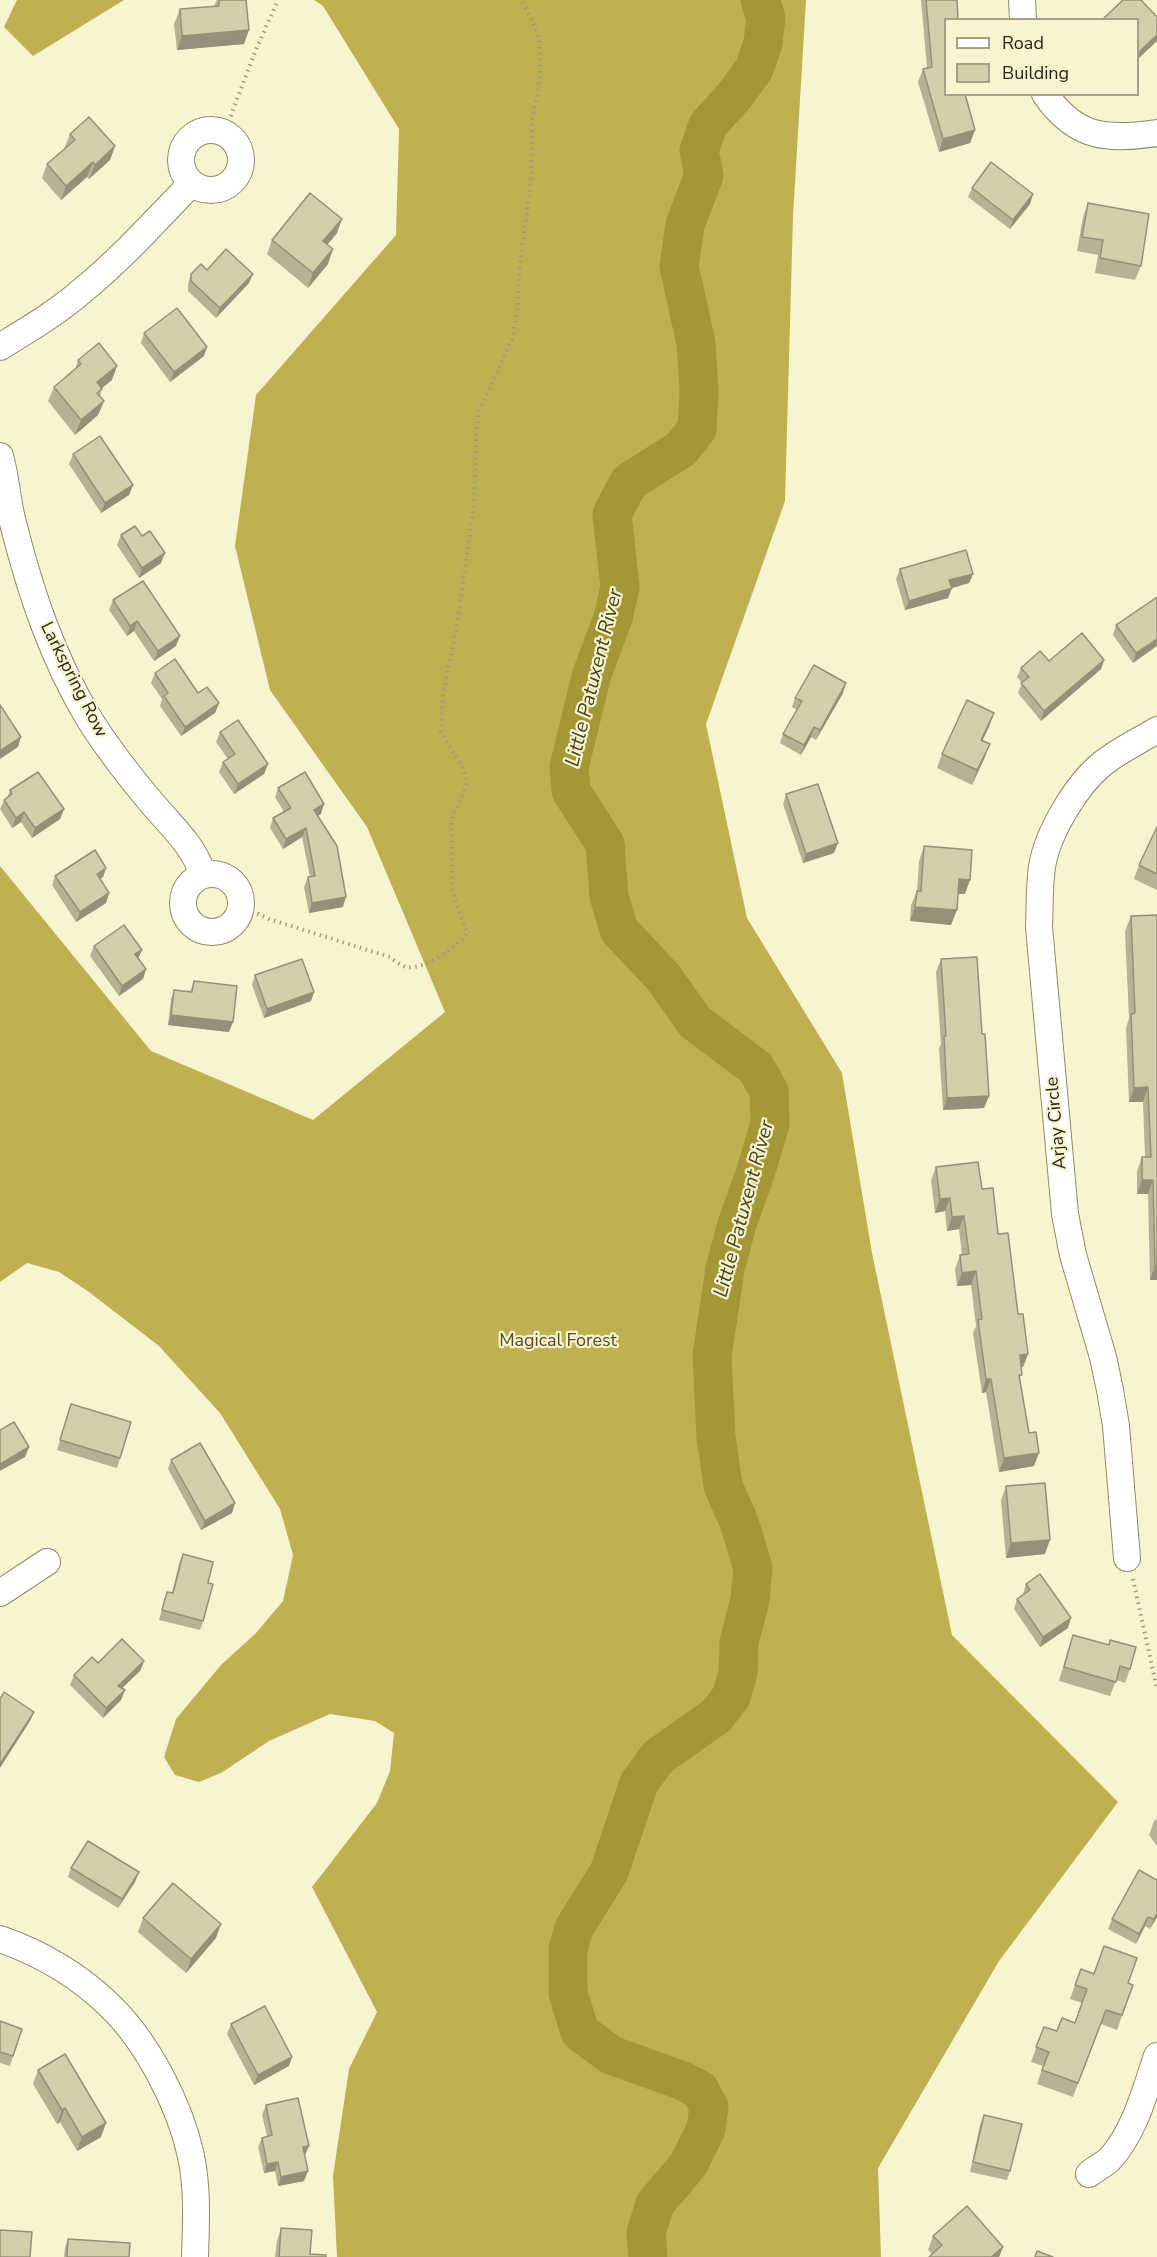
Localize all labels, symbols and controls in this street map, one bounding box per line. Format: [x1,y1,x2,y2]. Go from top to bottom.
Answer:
legend [944,18,1139,96]
text: Road [1002,31,1044,55]
text: Building [1002,61,1069,85]
water label: Little Patuxent River [561,587,629,769]
street label: Larkspring Row [35,619,111,741]
street label: Arjay Circle [1042,1076,1072,1170]
water label: Little Patuxent River [710,1118,780,1300]
park label: Magical Forest [499,1331,617,1353]

